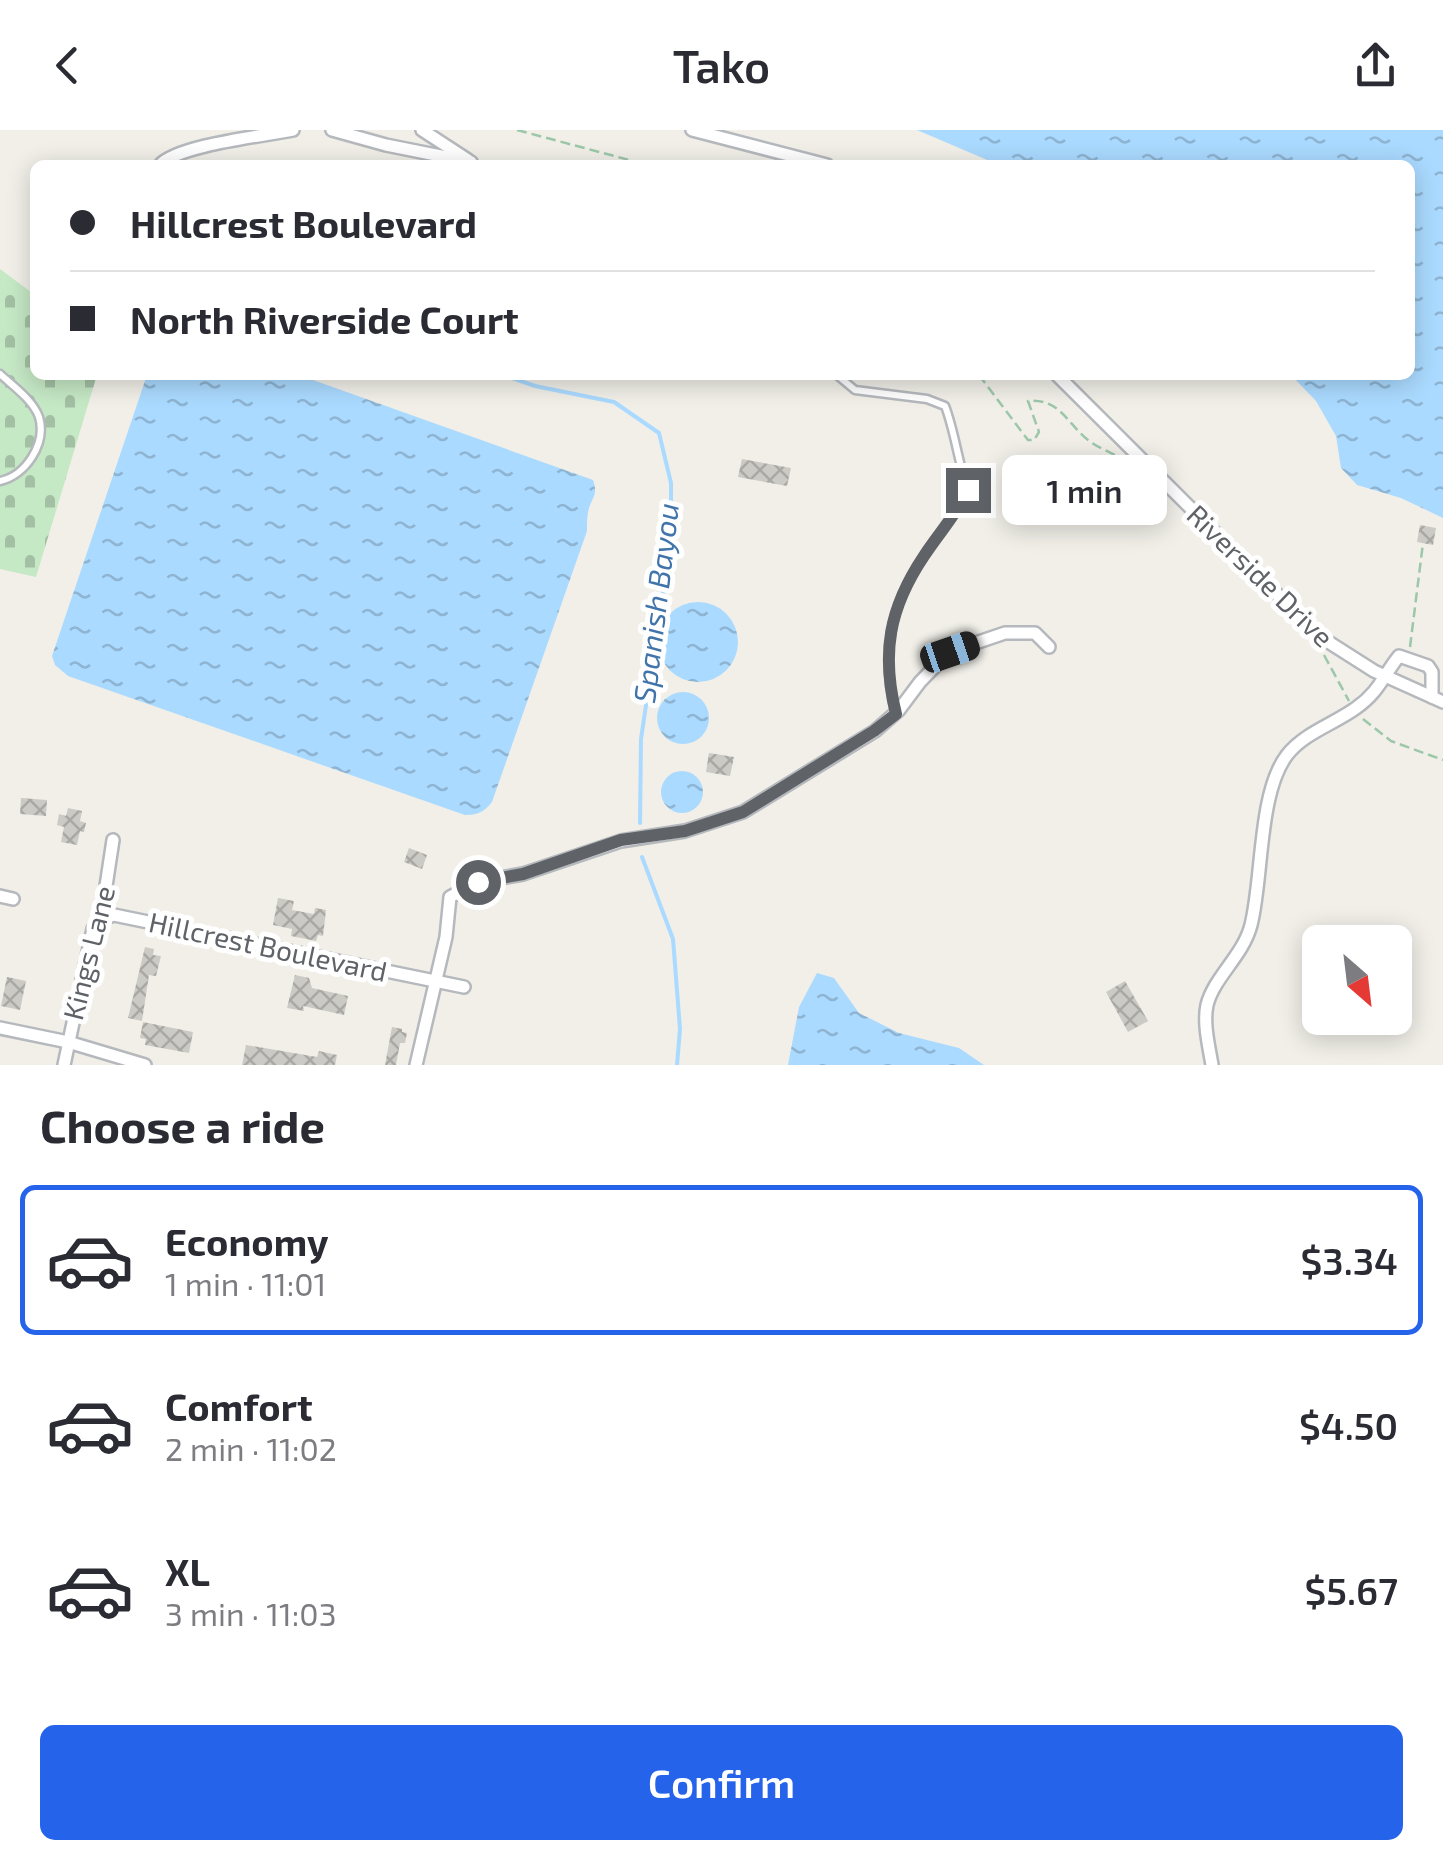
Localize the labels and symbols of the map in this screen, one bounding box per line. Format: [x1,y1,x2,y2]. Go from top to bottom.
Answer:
callout: 1 min [1003,455,1168,525]
route end [946,468,991,513]
street label: Riverside Drive [1180,497,1341,654]
water label: Spanish Bayou [625,501,686,705]
car [917,628,983,676]
route start [456,860,501,905]
street label: Kings Lane [55,882,121,1023]
street label: Hillcrest Boulevard [146,904,390,988]
north arrow [1302,925,1412,1035]

